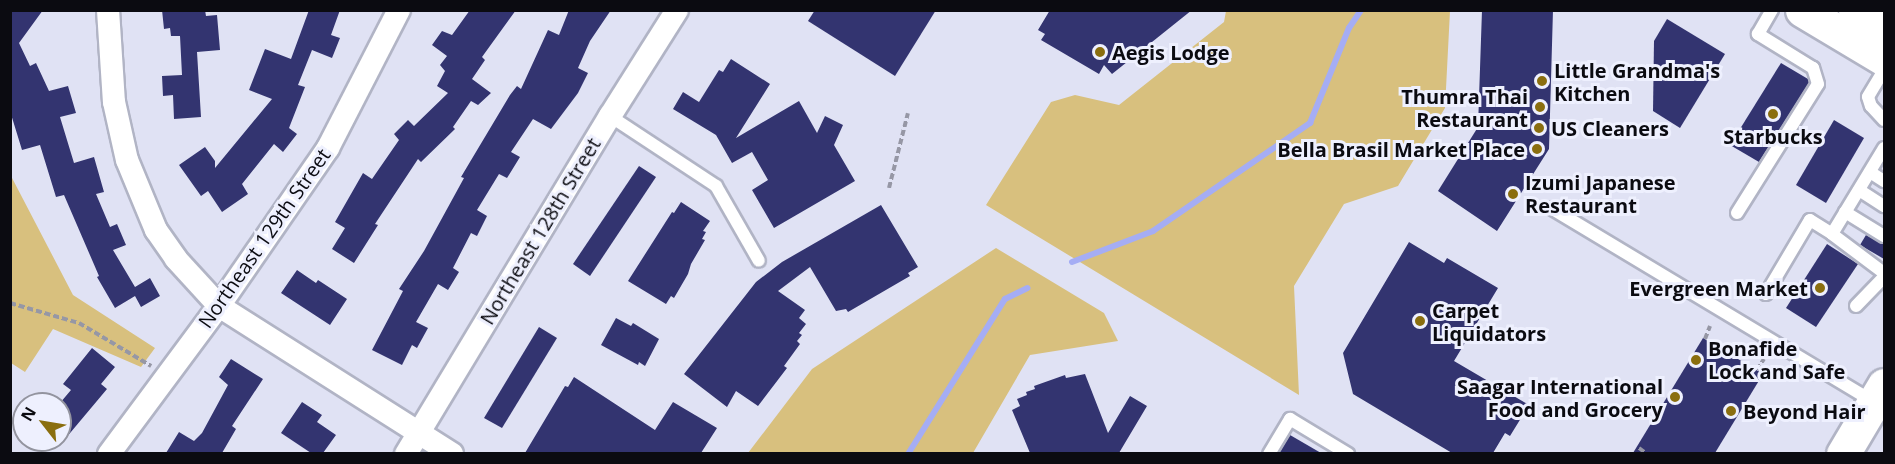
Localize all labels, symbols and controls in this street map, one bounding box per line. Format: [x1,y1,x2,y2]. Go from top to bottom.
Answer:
place label: Aegis Lodge [1112,40,1230,64]
marker: Aegis Lodge [1093,45,1107,59]
place label: Little Grandma's Kitchen [1554,58,1720,105]
marker: Little Grandma's Kitchen [1535,74,1549,88]
place label: Thumra Thai Restaurant [1401,84,1528,131]
marker: Thumra Thai Restaurant [1533,100,1547,114]
marker: Starbucks [1766,107,1780,121]
place label: US Cleaners [1551,116,1669,140]
marker: US Cleaners [1532,121,1546,135]
place label: Starbucks [1723,124,1823,148]
street label: Northeast 128th Street [475,133,605,329]
place label: Bella Brasil Market Place [1277,137,1525,161]
marker: Bella Brasil Market Place [1530,142,1544,156]
street label: Northeast 129th Street [193,144,335,332]
place label: Izumi Japanese Restaurant [1525,170,1676,217]
marker: Izumi Japanese Restaurant [1506,187,1520,201]
place label: Evergreen Market [1629,276,1808,300]
marker: Evergreen Market [1813,281,1827,295]
place label: Carpet Liquidators [1432,298,1546,345]
marker: Carpet Liquidators [1413,314,1427,328]
place label: Bonafide Lock and Safe [1708,336,1845,383]
marker: Bonafide Lock and Safe [1689,353,1703,367]
place label: Saagar International Food and Grocery [1457,374,1663,421]
marker: Saagar International Food and Grocery [1668,390,1682,404]
north arrow [12,392,72,452]
place label: Beyond Hair [1743,399,1866,423]
text: N [16,403,41,425]
marker: Beyond Hair [1724,404,1738,418]

